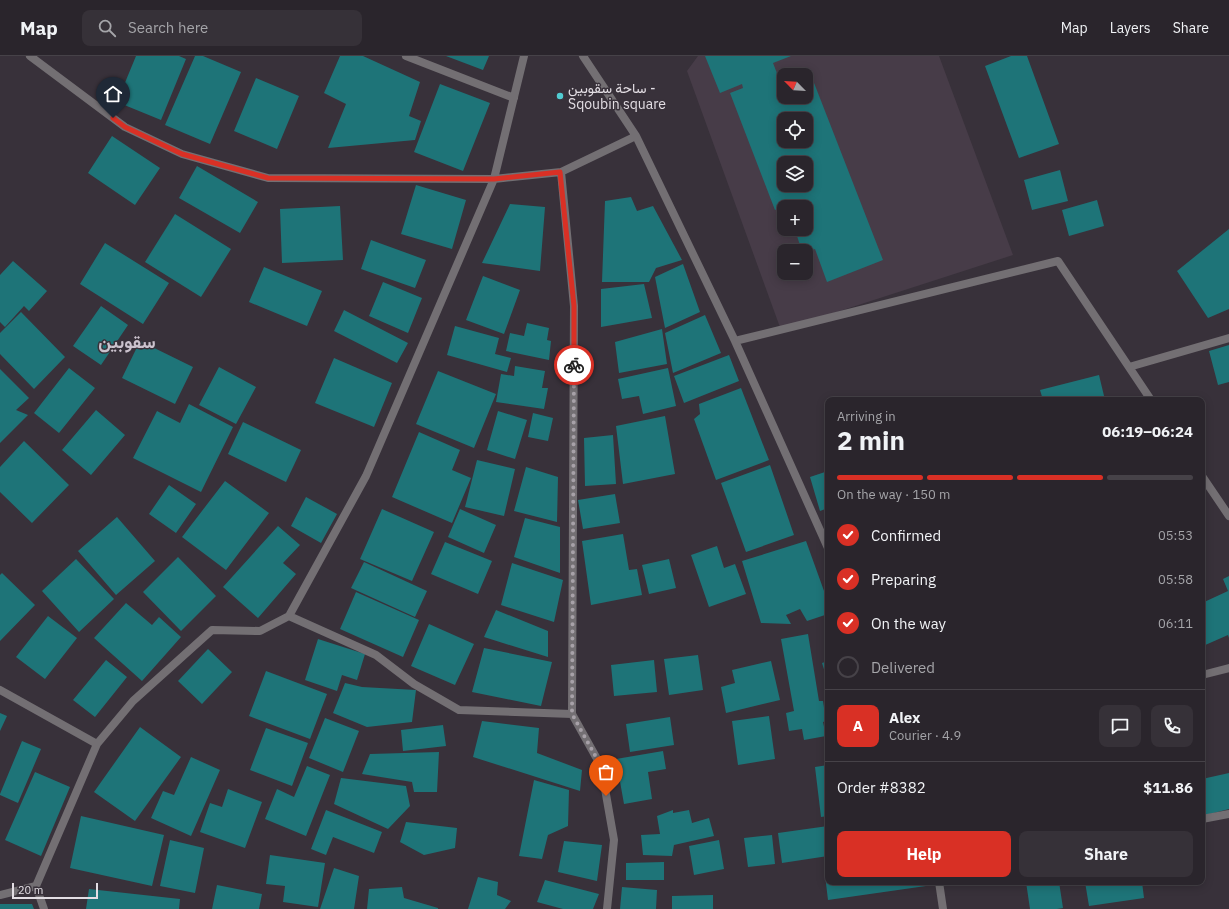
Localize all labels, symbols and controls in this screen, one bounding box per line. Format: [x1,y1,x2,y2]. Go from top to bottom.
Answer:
search box [82,10,362,46]
text: Map [20,16,58,40]
icon: search [96,17,118,39]
text: Search here [128,18,208,37]
text: Map [1061,19,1088,37]
text: Layers [1110,19,1151,37]
text: Share [1173,19,1209,37]
north arrow [777,68,813,104]
map controls [777,68,813,280]
pin [96,77,130,118]
place label: ساحة سقوبين - Sqoubin square [568,79,666,113]
icon: home [102,83,124,105]
marker: ساحة سقوبين - Sqoubin square [555,91,565,101]
button: locate [777,112,813,148]
button: layers [777,156,813,192]
button: + [777,200,813,236]
button: − [777,244,813,280]
district label: سقوبين [98,330,156,353]
courier [554,345,594,385]
icon: bike [563,354,585,376]
text: Arriving in [837,408,896,425]
text: 06:19–06:24 [1102,422,1193,441]
text: 2 min [837,423,905,457]
text: On the way · 150 m [837,486,950,503]
icon: check [837,524,859,546]
text: Confirmed [871,526,941,545]
text: 05:53 [1158,527,1193,544]
icon: check [837,568,859,590]
text: Preparing [871,570,936,589]
text: 05:58 [1158,571,1193,588]
icon: check [837,612,859,634]
text: On the way [871,614,946,633]
text: 06:11 [1158,615,1193,632]
text: Delivered [871,658,935,677]
button: chat [1099,705,1141,747]
button: phone [1151,705,1193,747]
text: Alex [889,708,920,727]
text: A [853,716,863,735]
text: Courier · 4.9 [889,727,961,744]
pin [589,755,623,796]
icon: bag [595,761,617,783]
text: Order #8382 [837,778,926,797]
text: $11.86 [1143,778,1193,797]
button: Help [837,831,1011,877]
button: Share [1019,831,1193,877]
scale bar [12,881,98,900]
text: 20 m [18,883,43,897]

